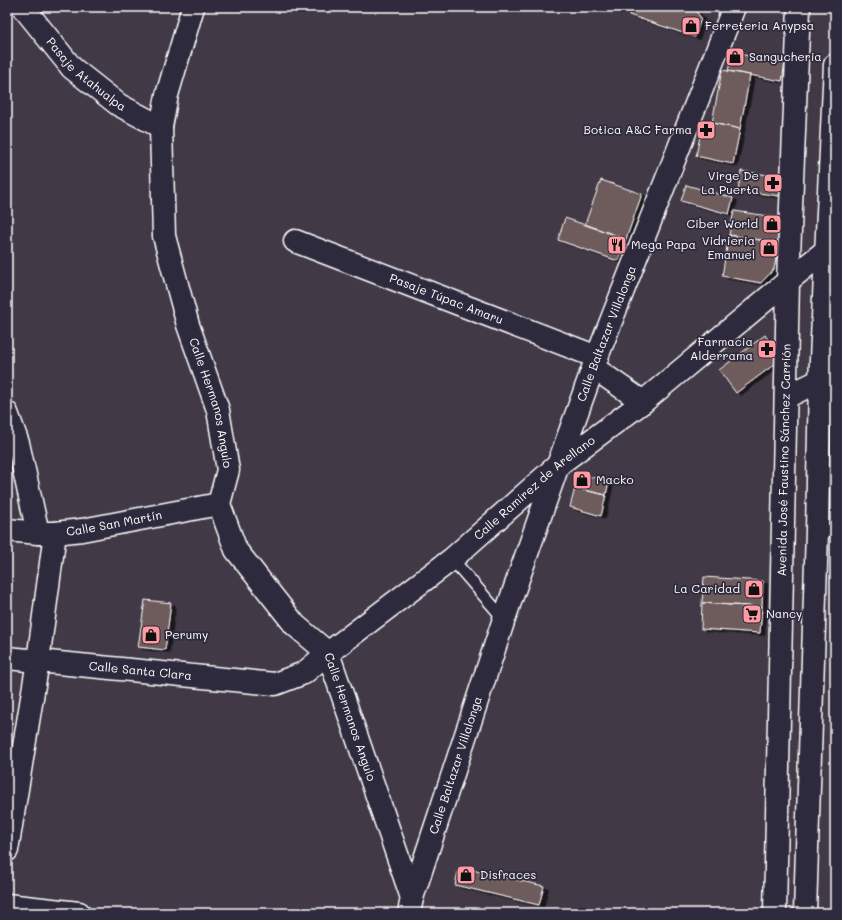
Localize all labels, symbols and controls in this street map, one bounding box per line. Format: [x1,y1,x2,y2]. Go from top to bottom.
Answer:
shop icon: Ferreteria Anypsa [680,15,702,37]
place label: Ferreteria Anypsa [705,17,814,33]
street label: Pasaje Atahualpa [43,34,129,114]
shop icon: Sangucheria [724,46,746,68]
place label: Sangucheria [749,48,822,64]
pharmacy icon: Botica A&C Farma [695,119,717,141]
place label: Botica A&C Farma [583,121,692,137]
place label: Virge De La Puerta [701,167,759,197]
pharmacy icon: Virge De La Puerta [762,172,784,194]
shop icon: Ciber World [761,213,783,235]
place label: Ciber World [687,215,758,231]
place label: Vidrieria Emanuel [702,232,755,262]
restaurant icon: Mega Papa [606,234,628,256]
place label: Mega Papa [631,236,696,252]
shop icon: Vidrieria Emanuel [758,237,780,259]
street label: Calle Baltazar Villalonga [573,263,639,404]
street label: Pasaje Túpac Amaru [387,269,506,327]
place label: Farmacia Alderrama [690,333,753,363]
street label: Calle Hermanos Angulo [186,335,237,469]
pharmacy icon: Farmacia Alderrama [756,338,778,360]
street label: Avenida José Faustino Sánchez Carrión [773,344,794,576]
street label: Calle Ramírez de Arellano [470,431,598,543]
shop icon: Macko [571,469,593,491]
place label: Macko [596,471,634,487]
street label: Calle San Martín [65,506,163,539]
shop icon: La Caridad [743,578,765,600]
place label: La Caridad [674,580,740,596]
supermarket icon: Nancy [741,603,763,625]
place label: Nancy [766,605,802,621]
shop icon: Perumy [140,624,162,646]
place label: Perumy [165,626,208,642]
street label: Calle Hermanos Angulo [321,650,380,783]
street label: Calle Santa Clara [88,657,193,683]
street label: Calle Baltazar Villalonga [425,694,485,836]
shop icon: Disfraces [455,864,477,886]
place label: Disfraces [480,866,536,882]

